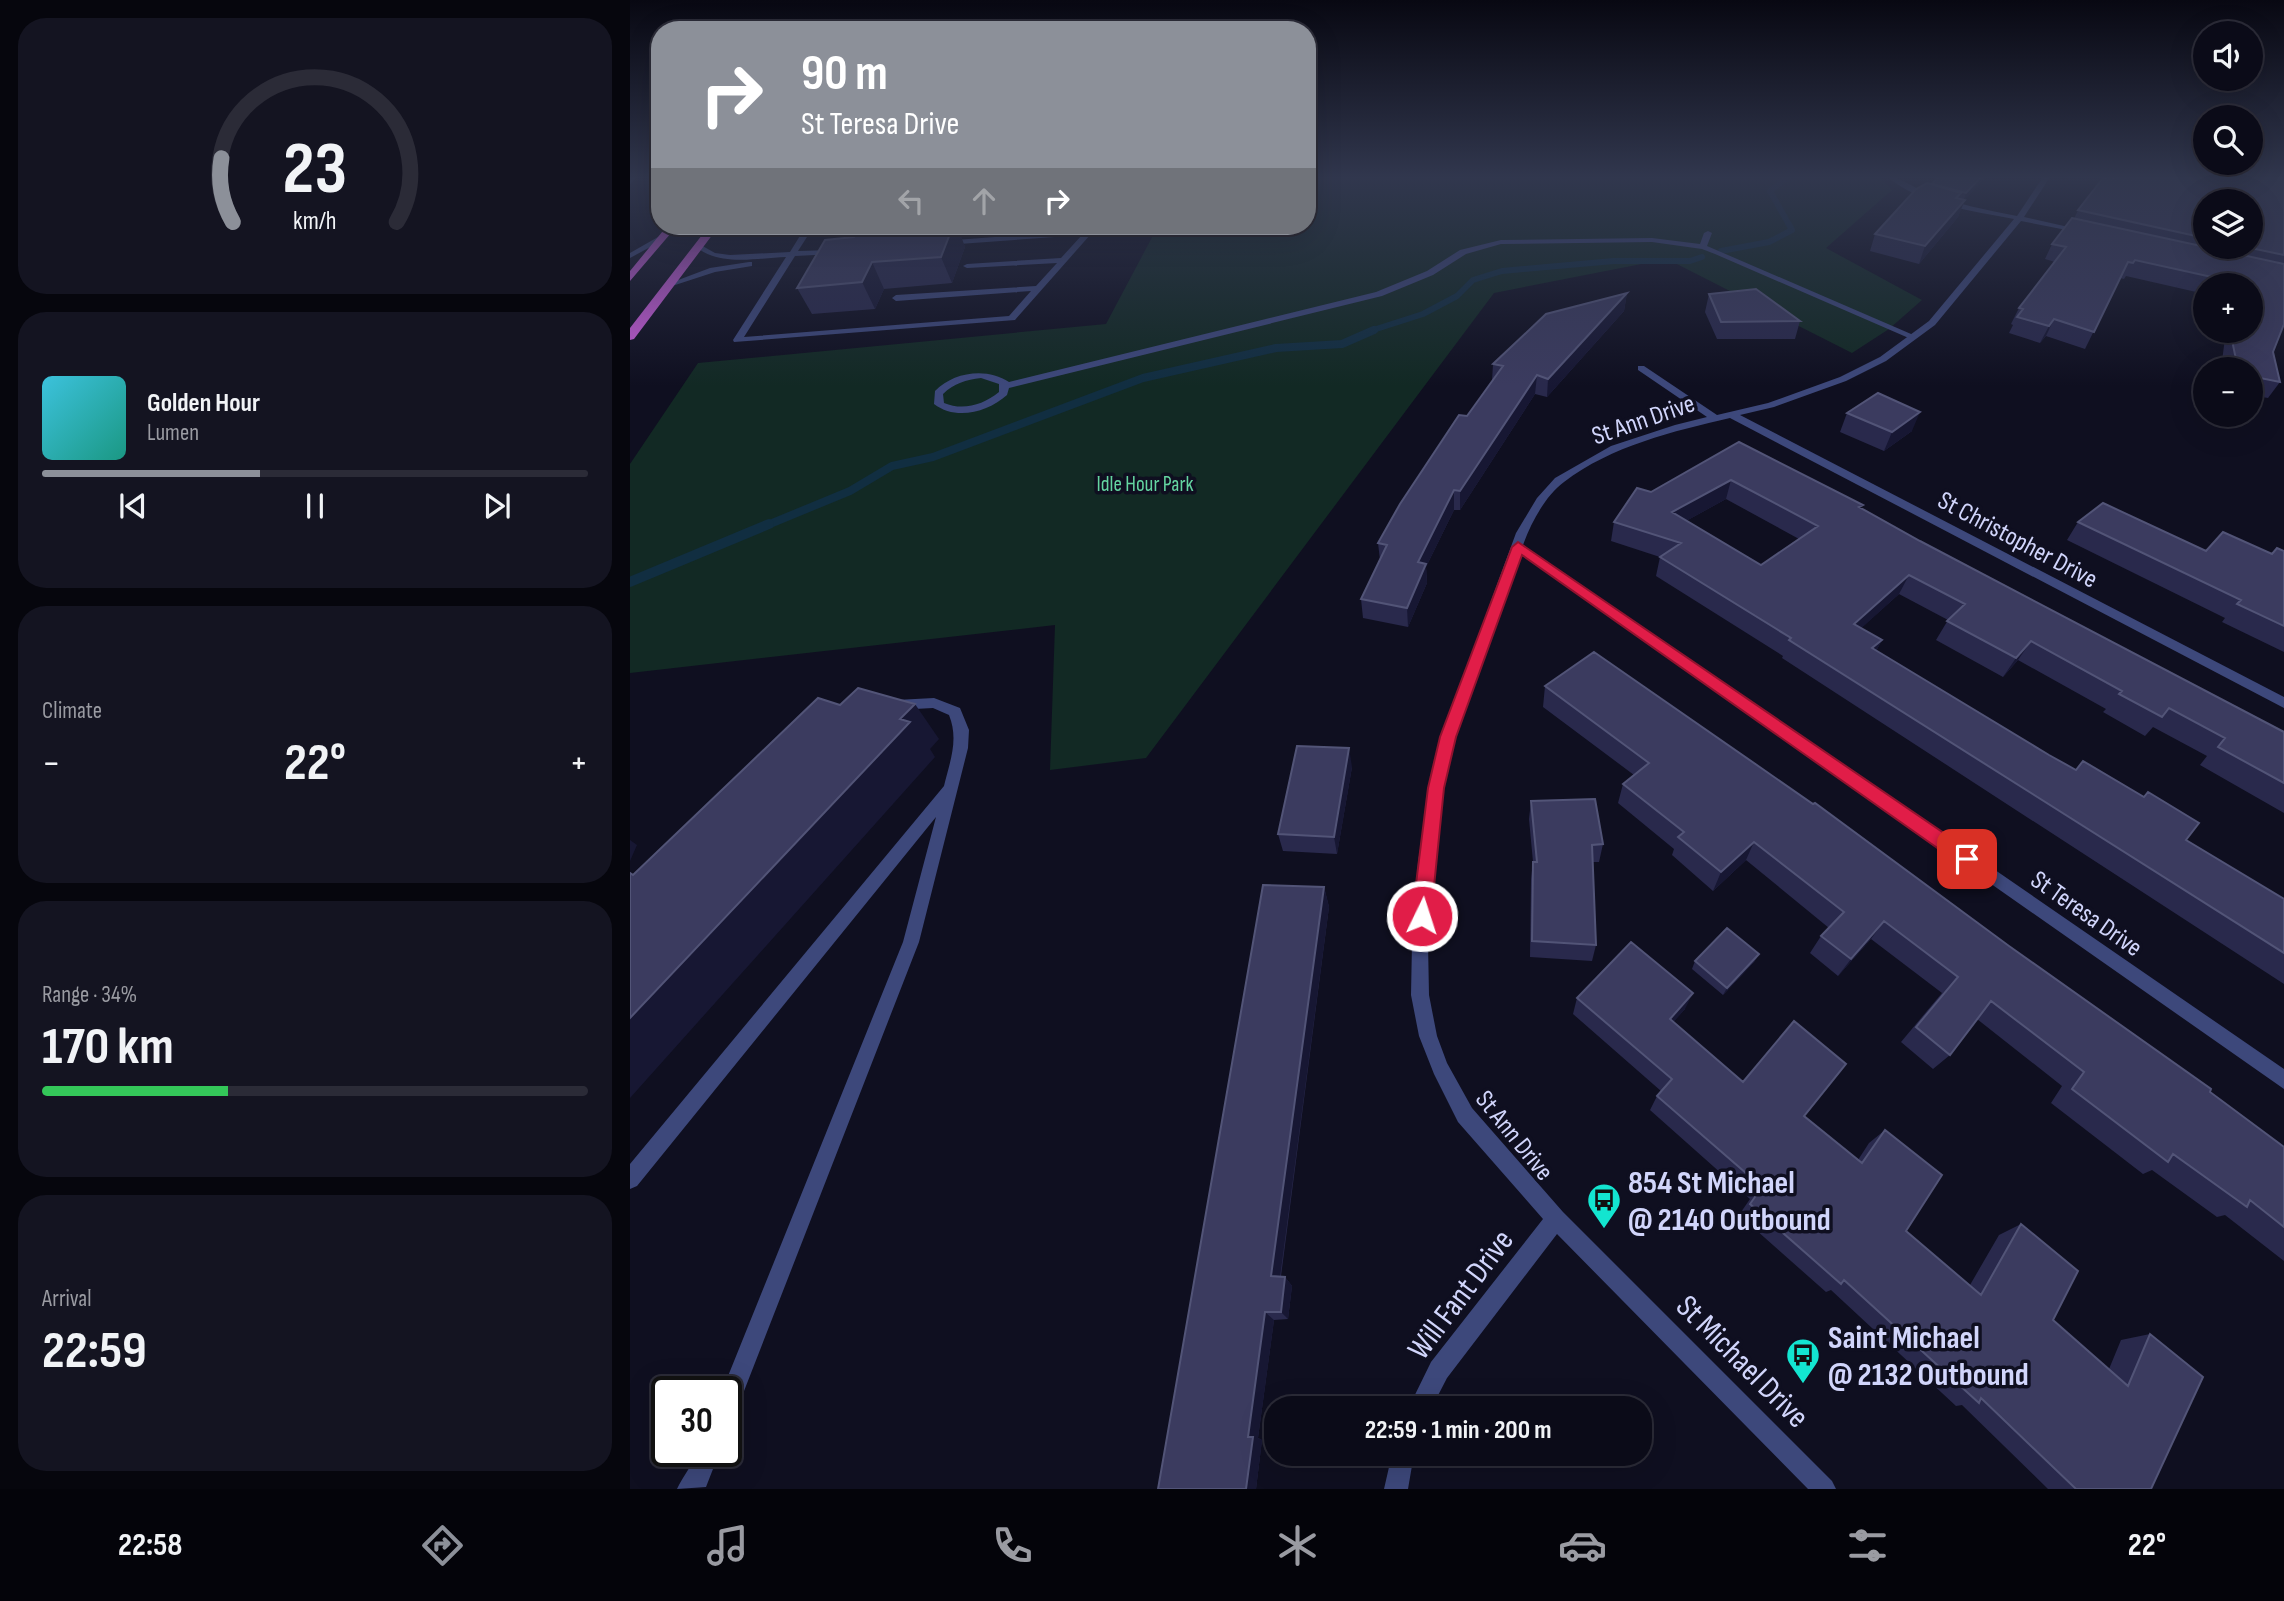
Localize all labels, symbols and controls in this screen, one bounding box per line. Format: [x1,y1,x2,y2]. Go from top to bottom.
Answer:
map controls [2193,21,2263,427]
button: sound [2193,21,2263,91]
text: 90 m [801,45,888,104]
icon: right [686,49,777,140]
text: St Teresa Drive [801,105,959,144]
button: search [2193,105,2263,175]
text: 23 [283,126,347,214]
icon: left [892,182,930,220]
icon: ahead [965,182,1003,220]
icon: right [1038,182,1076,220]
button: layers [2193,189,2263,259]
text: km/h [293,206,337,237]
button: + [2193,273,2263,343]
button: − [2193,357,2263,427]
text: Golden Hour [147,388,260,419]
street label: St Ann Drive [1588,388,1699,452]
text: Lumen [147,419,199,447]
park label: Idle Hour Park [1097,472,1193,497]
street label: St Christopher Drive [1932,485,2102,595]
icon: previous [114,487,152,525]
icon: pause [296,487,334,525]
icon: next [478,487,516,525]
text: Climate [42,697,102,725]
text: 22° [284,732,346,795]
text: − [42,741,61,786]
text: + [569,741,588,786]
pin [1937,829,1997,889]
icon: arrive [1948,840,1986,878]
street label: St Teresa Drive [2025,865,2148,964]
position arrow [1385,879,1459,953]
text: Range · 34% [42,981,137,1009]
text: 170 km [42,1016,174,1079]
street label: St Ann Drive [1468,1085,1559,1187]
place label: 854 St Michael @ 2140 Outbound [1628,1164,1831,1240]
bus stop icon: 854 St Michael @ 2140 Outbound [1585,1181,1623,1230]
street label: Will Fant Drive [1400,1222,1523,1367]
text: Arrival [42,1285,91,1313]
street label: St Michael Drive [1667,1287,1817,1437]
place label: Saint Michael @ 2132 Outbound [1828,1319,2029,1395]
text: 22:59 [42,1320,147,1383]
bus stop icon: Saint Michael @ 2132 Outbound [1784,1336,1822,1385]
speed limit sign: 30 [651,1376,742,1467]
text: 22:59 · 1 min · 200 m [1365,1415,1551,1446]
icon: directions [418,1521,467,1570]
icon: music [703,1521,752,1570]
icon: phone [988,1521,1037,1570]
icon: climate [1273,1521,1322,1570]
icon: car [1558,1521,1607,1570]
icon: filters [1843,1521,1892,1570]
text: 22:58 [118,1526,182,1565]
text: 22° [2128,1526,2166,1565]

